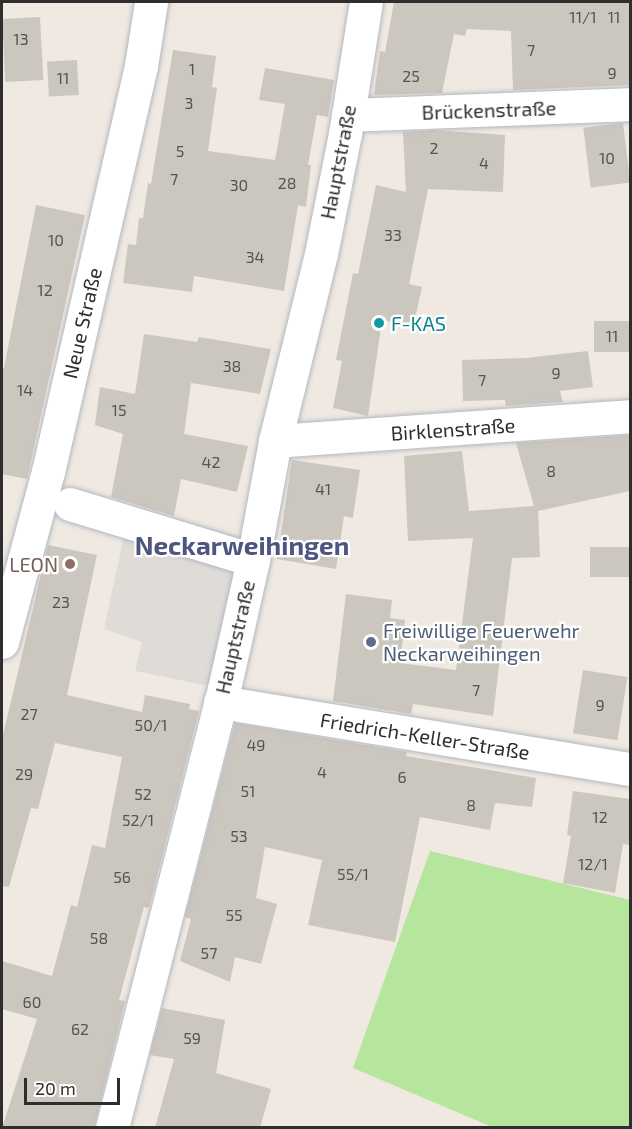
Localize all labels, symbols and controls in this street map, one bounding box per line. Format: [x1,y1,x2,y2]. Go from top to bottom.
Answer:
house number: 11/1 [569,7,597,27]
house number: 11 [608,7,620,27]
house number: 13 [13,29,29,49]
house number: 7 [527,40,535,60]
house number: 1 [189,59,195,79]
house number: 9 [607,63,617,83]
house number: 25 [402,66,420,86]
house number: 11 [57,68,69,88]
house number: 3 [185,93,193,113]
street label: Brückenstraße [421,96,557,124]
street label: Hauptstraße [315,103,361,221]
house number: 2 [430,138,438,158]
house number: 5 [176,141,184,161]
house number: 10 [599,148,615,168]
house number: 4 [479,153,489,173]
house number: 7 [170,169,178,189]
house number: 28 [278,173,296,193]
house number: 30 [230,175,248,195]
house number: 33 [384,225,402,245]
house number: 10 [48,230,64,250]
house number: 34 [246,247,264,267]
street label: Neue Straße [58,265,106,381]
house number: 12 [37,280,53,300]
place label: F-KAS [391,311,446,335]
marker: F-KAS [372,316,386,330]
house number: 11 [606,326,618,346]
house number: 38 [223,356,241,376]
house number: 9 [551,363,561,383]
house number: 7 [478,370,486,390]
house number: 14 [17,380,33,400]
house number: 15 [112,400,126,420]
street label: Birklenstraße [390,413,516,445]
house number: 42 [202,452,220,472]
house number: 8 [546,461,556,481]
house number: 41 [315,479,331,499]
district label: Neckarweihingen [135,529,349,561]
place label: LEON [9,552,58,576]
marker: LEON [63,557,77,571]
street label: Hauptstraße [210,578,260,696]
house number: 23 [52,592,70,612]
place label: Freiwillige Feuerwehr Neckarweihingen [383,618,580,665]
marker: Freiwillige Feuerwehr Neckarweihingen [364,635,378,649]
house number: 7 [472,680,480,700]
house number: 9 [595,695,605,715]
house number: 27 [20,704,38,724]
street label: Friedrich-Keller-Straße [319,708,531,764]
house number: 50/1 [135,715,167,735]
house number: 49 [247,735,265,755]
house number: 4 [317,762,327,782]
house number: 29 [15,764,33,784]
house number: 6 [397,767,407,787]
house number: 51 [241,781,255,801]
house number: 52 [134,784,152,804]
house number: 8 [466,795,476,815]
house number: 12 [592,807,608,827]
house number: 52/1 [122,810,154,830]
house number: 53 [230,826,248,846]
house number: 12/1 [578,854,608,874]
house number: 55/1 [337,864,369,884]
house number: 56 [113,867,131,887]
house number: 55 [225,905,243,925]
house number: 58 [90,928,108,948]
house number: 57 [201,943,217,963]
house number: 60 [23,992,41,1012]
house number: 62 [71,1019,89,1039]
house number: 59 [183,1028,201,1048]
scale bar [27,1066,123,1104]
text: 20 m [35,1077,76,1099]

